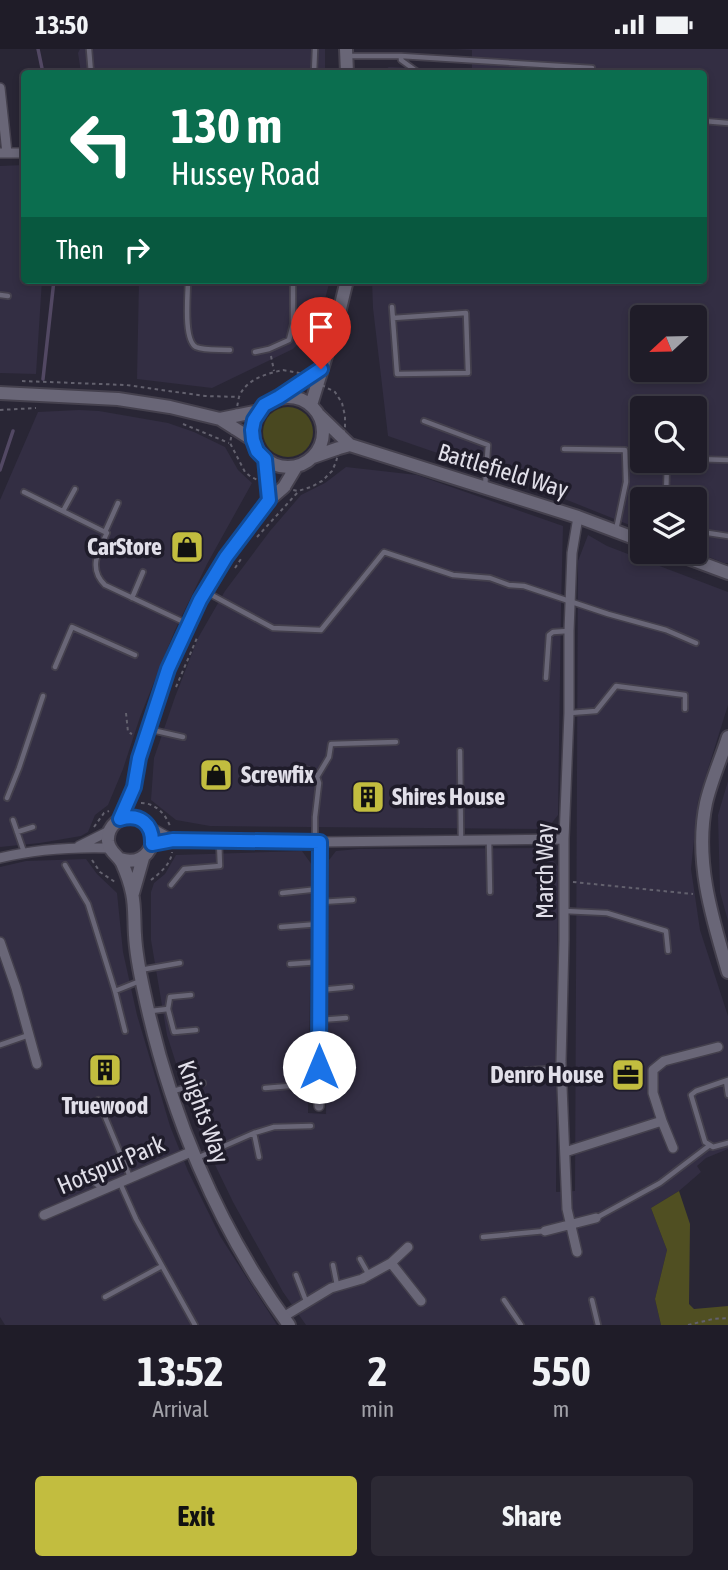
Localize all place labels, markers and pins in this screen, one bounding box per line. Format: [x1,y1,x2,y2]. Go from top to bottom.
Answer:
pin [291,297,351,369]
shop icon: CarStore [168,528,206,566]
place label: CarStore [87,533,162,560]
shop icon: Screwfix [197,756,235,794]
place label: Screwfix [241,761,314,788]
building icon: Shires House [349,778,387,816]
place label: Shires House [392,783,505,810]
building icon: Truewood [86,1051,124,1089]
office icon: Denro House [609,1056,647,1094]
place label: Denro House [490,1061,604,1088]
place label: Truewood [62,1092,148,1119]

